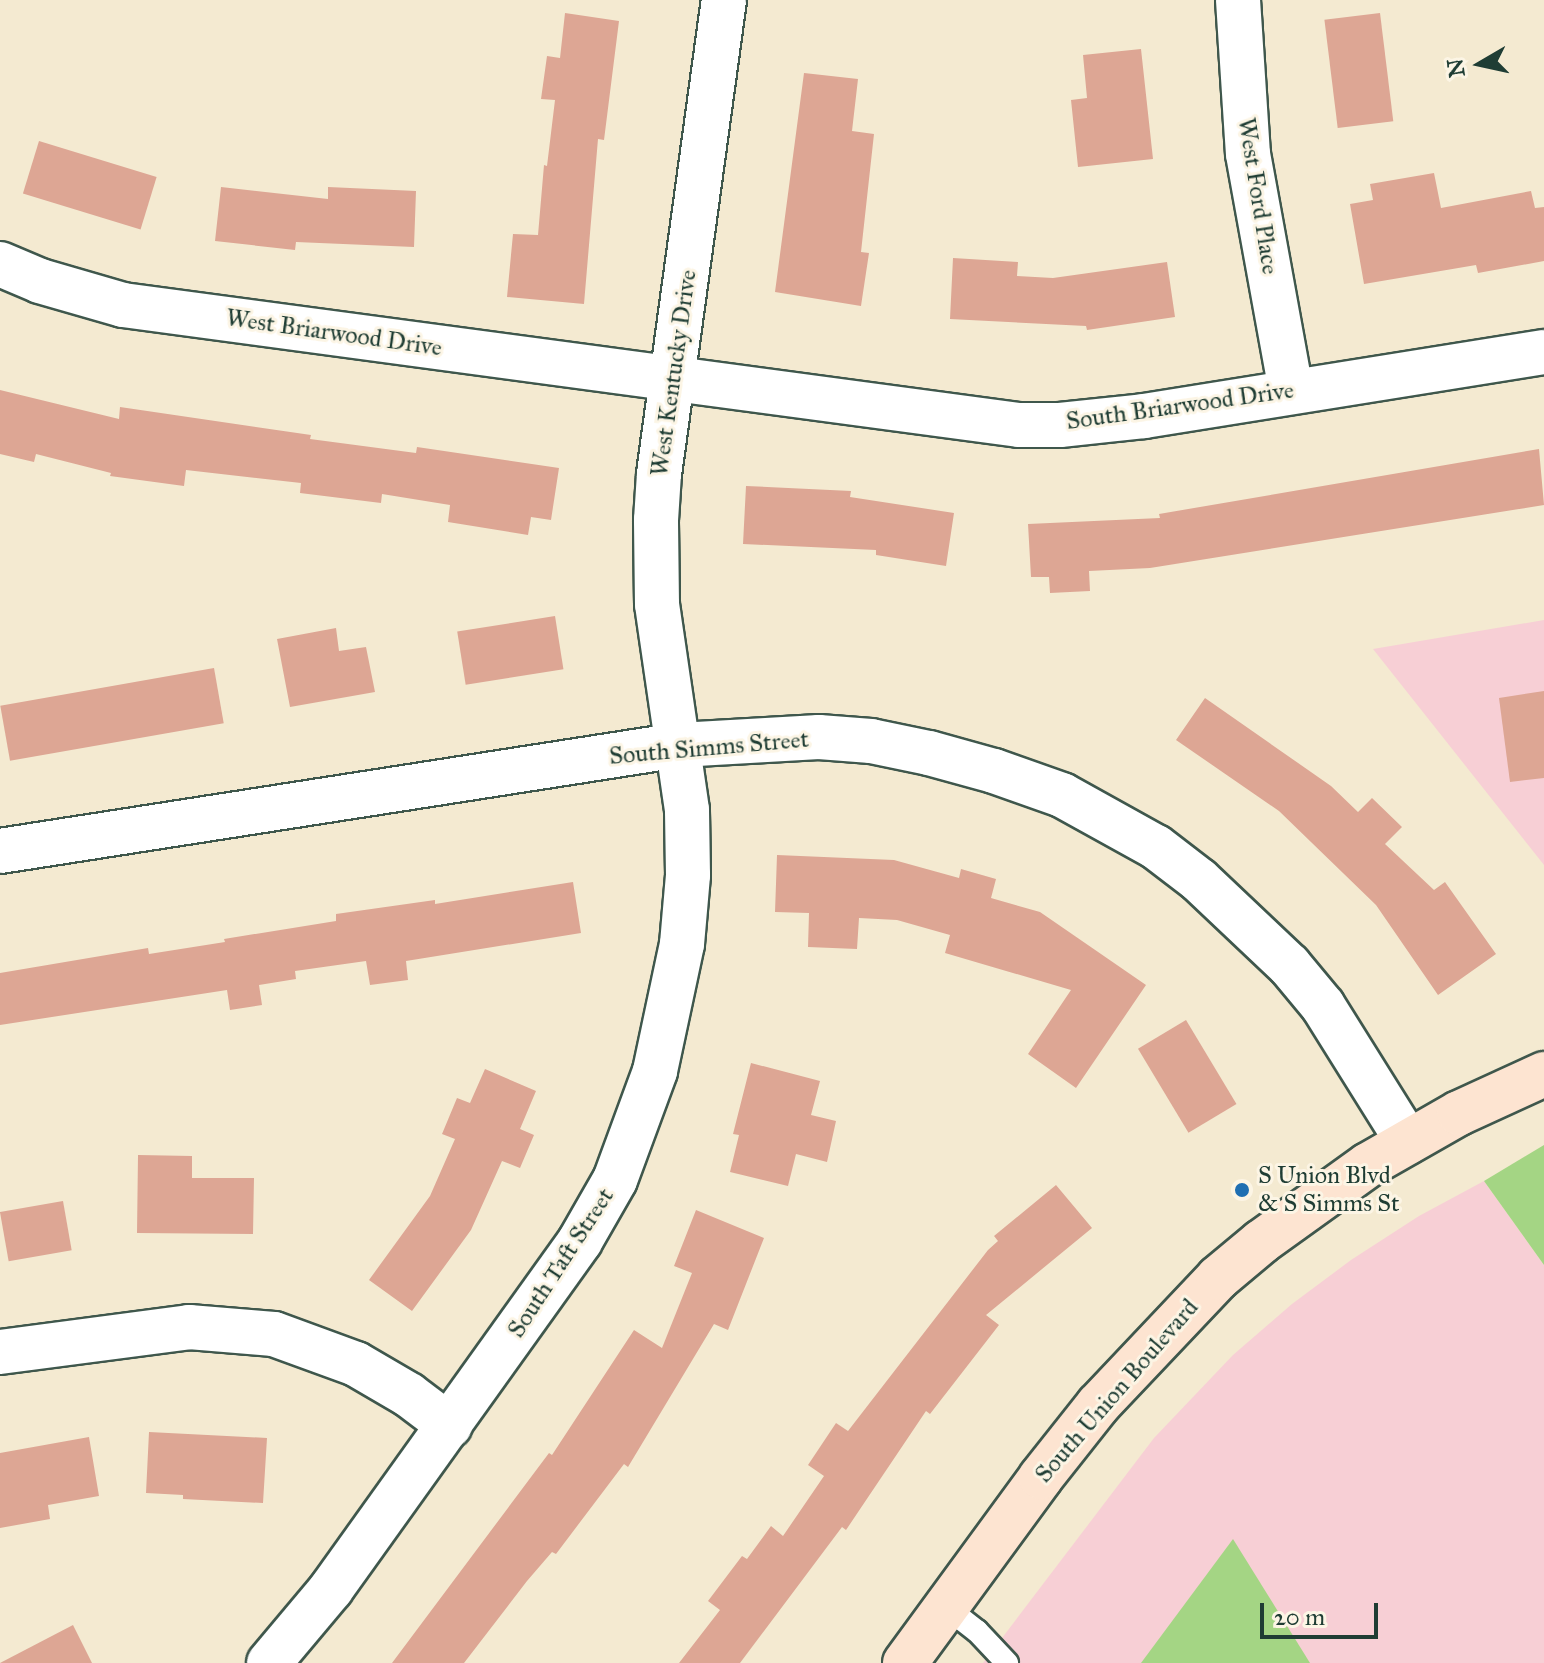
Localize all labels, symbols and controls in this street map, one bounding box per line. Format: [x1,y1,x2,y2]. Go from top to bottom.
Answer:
north arrow [1440,24,1520,104]
text: N [1441,57,1471,79]
street label: West Ford Place [1231,116,1285,276]
street label: West Kentucky Drive [645,268,703,478]
street label: West Briarwood Drive [224,304,444,362]
street label: South Briarwood Drive [1064,376,1296,436]
street label: South Simms Street [608,725,810,771]
place label: S Union Blvd & S Simms St [1258,1162,1399,1218]
marker: S Union Blvd & S Simms St [1233,1181,1251,1199]
street label: South Taft Street [502,1183,620,1343]
street label: South Union Boulevard [1029,1293,1205,1489]
scale bar [1264,1587,1382,1637]
text: 20 m [1274,1602,1325,1632]

